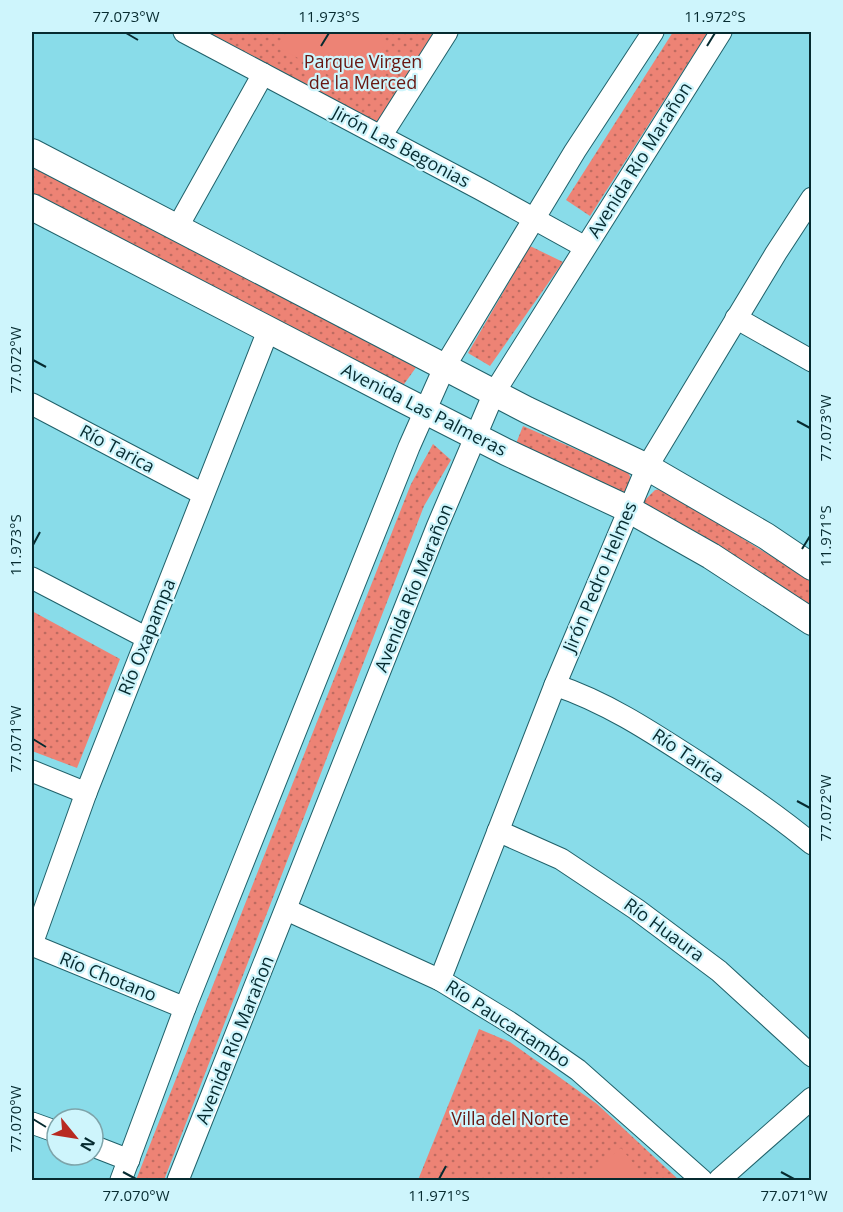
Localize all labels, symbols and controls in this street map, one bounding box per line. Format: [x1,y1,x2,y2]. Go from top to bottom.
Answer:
text: 77.073°W [92,6,160,26]
text: 11.973°S [298,6,360,26]
text: 11.972°S [684,6,746,26]
park label: Parque Virgen de la Merced [304,49,422,94]
street label: Avenida Río Marañon [581,77,697,242]
street label: Jirón Las Begonias [327,99,474,192]
text: 77.072°W [5,326,25,394]
street label: Avenida Las Palmeras [338,357,511,461]
text: 77.073°W [815,394,835,462]
street label: Río Tarica [76,418,159,478]
street label: Jirón Pedro Helmes [556,498,642,657]
street label: Avenida Río Marañon [368,500,458,675]
text: 11.971°S [815,505,835,567]
text: 11.973°S [5,514,25,576]
street label: Río Oxapampa [112,575,180,698]
text: 77.071°W [5,705,25,773]
street label: Río Tarica [648,722,729,788]
text: 77.072°W [815,774,835,842]
street label: Río Huaura [620,892,710,966]
street label: Río Chotano [56,946,160,1006]
street label: Avenida Río Marañon [189,952,279,1127]
street label: Río Paucartambo [442,974,575,1072]
text: 77.070°W [5,1085,25,1153]
park label: Villa del Norte [451,1106,569,1130]
north arrow [45,1107,105,1167]
text: N [75,1133,101,1156]
text: 77.070°W [102,1185,170,1205]
text: 11.971°S [408,1185,470,1205]
text: 77.071°W [760,1185,828,1205]

